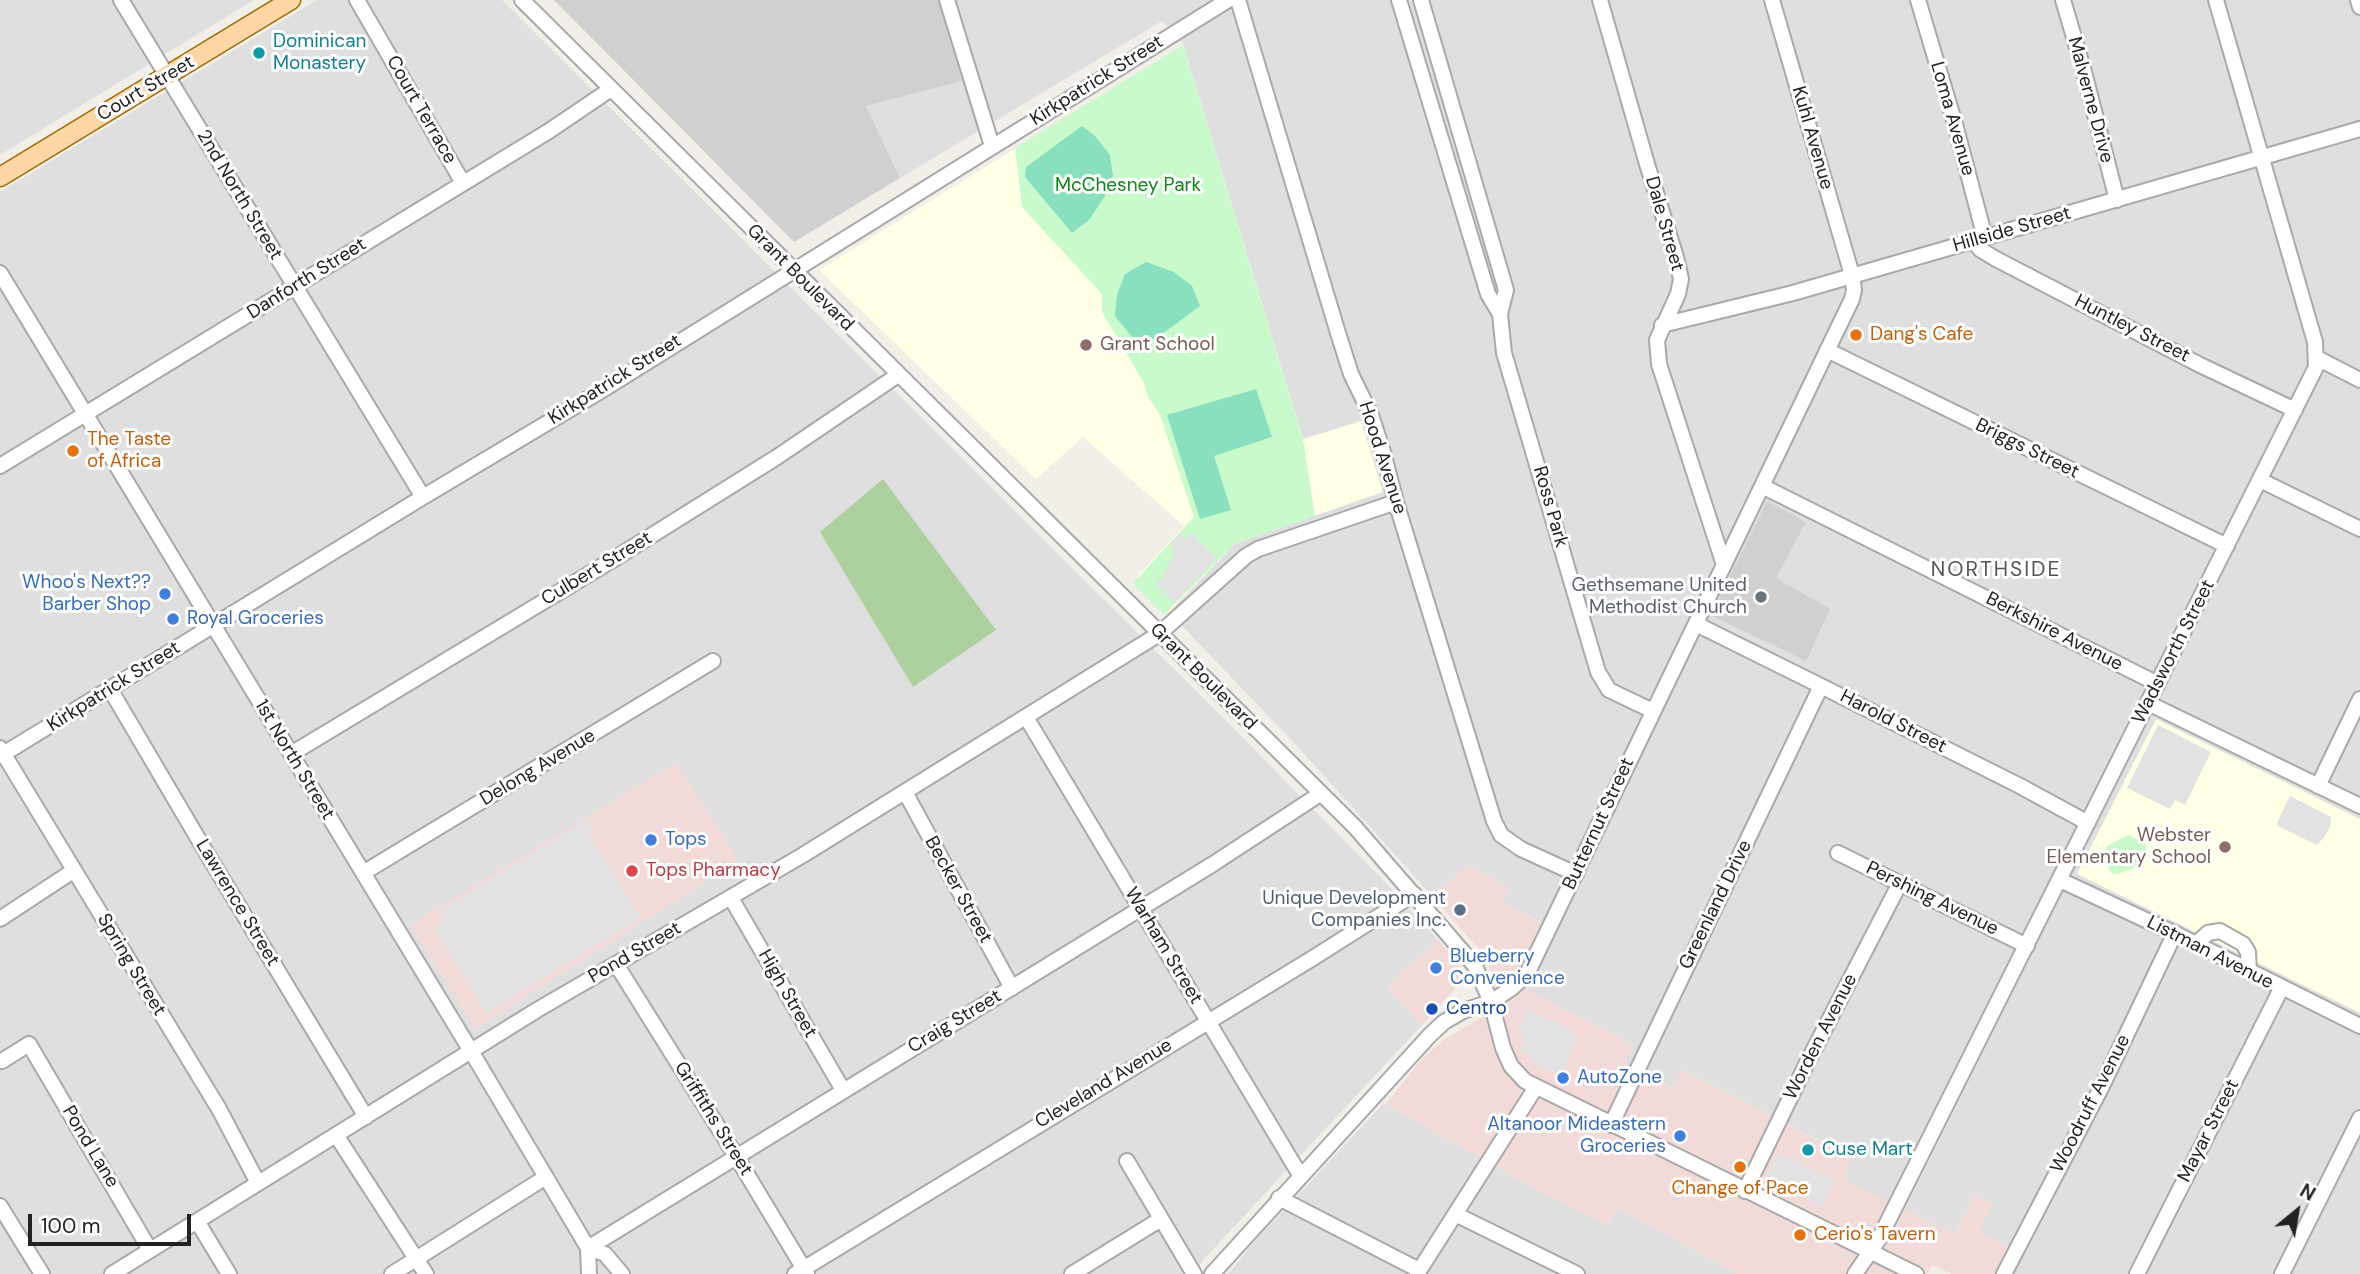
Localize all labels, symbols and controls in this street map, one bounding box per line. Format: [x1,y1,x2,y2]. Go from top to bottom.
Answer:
place label: Dominican Monastery [273,31,366,75]
street label: Kirkpatrick Street [1026,31,1168,131]
street label: Malverne Drive [2062,34,2118,166]
marker: Dominican Monastery [251,45,267,61]
street label: Court Street [93,51,199,127]
street label: Court Terrace [381,52,461,168]
street label: Loma Avenue [1925,59,1979,179]
street label: Kuhl Avenue [1786,84,1838,192]
street label: 2nd North Street [191,126,287,264]
street label: Dale Street [1640,174,1688,274]
park label: McChesney Park [1055,175,1201,197]
street label: Hillside Street [1950,202,2074,258]
street label: Grant Boulevard [742,220,858,336]
street label: Danforth Street [243,233,371,325]
street label: Huntley Street [2071,290,2193,368]
place label: Dang's Cafe [1870,324,1973,346]
marker: Dang's Cafe [1848,327,1864,343]
street label: Kirkpatrick Street [544,330,686,430]
place label: Grant School [1100,334,1215,356]
marker: Grant School [1078,337,1094,353]
street label: Hood Avenue [1353,399,1411,517]
street label: Briggs Street [1971,414,2083,484]
place label: The Taste of Africa [87,429,171,473]
marker: The Taste of Africa [65,443,81,459]
street label: Ross Park [1528,464,1572,550]
street label: Culbert Street [538,527,656,611]
district label: NORTHSIDE [1932,557,2060,583]
place label: Whoo's Next?? Barber Shop [22,572,151,616]
place label: Gethsemane United Methodist Church [1572,575,1747,619]
street label: Wadsworth Street [2128,576,2220,728]
marker: Whoo's Next?? Barber Shop [157,586,173,602]
street label: Berkshire Avenue [1982,588,2126,676]
marker: Gethsemane United Methodist Church [1753,589,1769,605]
place label: Royal Groceries [187,608,324,630]
marker: Royal Groceries [165,611,181,627]
street label: Grant Boulevard [1145,619,1261,735]
street label: Kirkpatrick Street [43,637,185,737]
street label: Harold Street [1836,685,1950,759]
street label: 1st North Street [249,696,339,824]
street label: Delong Avenue [476,725,600,811]
street label: Butternut Street [1558,754,1640,894]
place label: Webster Elementary School [2047,825,2211,869]
place label: Tops [665,829,707,851]
marker: Tops [643,832,659,848]
street label: Becker Street [919,833,997,947]
street label: Lawrence Street [190,836,284,970]
street label: Greenland Drive [1675,837,1757,973]
marker: Webster Elementary School [2217,839,2233,855]
street label: Pershing Avenue [1862,857,2002,941]
place label: Tops Pharmacy [646,860,781,882]
marker: Tops Pharmacy [624,863,640,879]
street label: Warham Street [1119,884,1207,1008]
place label: Unique Development Companies Inc. [1262,888,1446,932]
marker: Unique Development Companies Inc. [1452,902,1468,918]
street label: Spring Street [92,910,170,1020]
street label: Listman Avenue [2143,911,2277,995]
street label: Pond Street [585,917,685,989]
street label: High Street [753,946,821,1042]
place label: Blueberry Convenience [1450,946,1565,990]
marker: Blueberry Convenience [1428,960,1444,976]
street label: Worden Avenue [1779,970,1863,1104]
street label: Craig Street [904,985,1006,1059]
place label: Centro [1446,998,1507,1020]
marker: Centro [1424,1001,1440,1017]
street label: Woodruff Avenue [2046,1031,2136,1177]
street label: Cleveland Avenue [1031,1034,1177,1134]
street label: Griffiths Street [669,1058,757,1180]
place label: AutoZone [1577,1067,1662,1089]
marker: AutoZone [1555,1070,1571,1086]
street label: Mayar Street [2173,1076,2245,1186]
street label: Pond Lane [57,1102,123,1192]
place label: Altanoor Mideastern Groceries [1487,1114,1666,1158]
marker: Altanoor Mideastern Groceries [1672,1128,1688,1144]
place label: Cuse Mart [1822,1139,1913,1161]
marker: Cuse Mart [1800,1142,1816,1158]
marker: Change of Pace [1732,1159,1748,1175]
north arrow [2262,1176,2332,1246]
place label: Change of Pace [1671,1178,1809,1200]
text: N [2295,1178,2320,1207]
scale bar [32,1200,194,1244]
text: 100 m [41,1212,101,1240]
place label: Cerio's Tavern [1814,1224,1936,1246]
marker: Cerio's Tavern [1792,1227,1808,1243]

